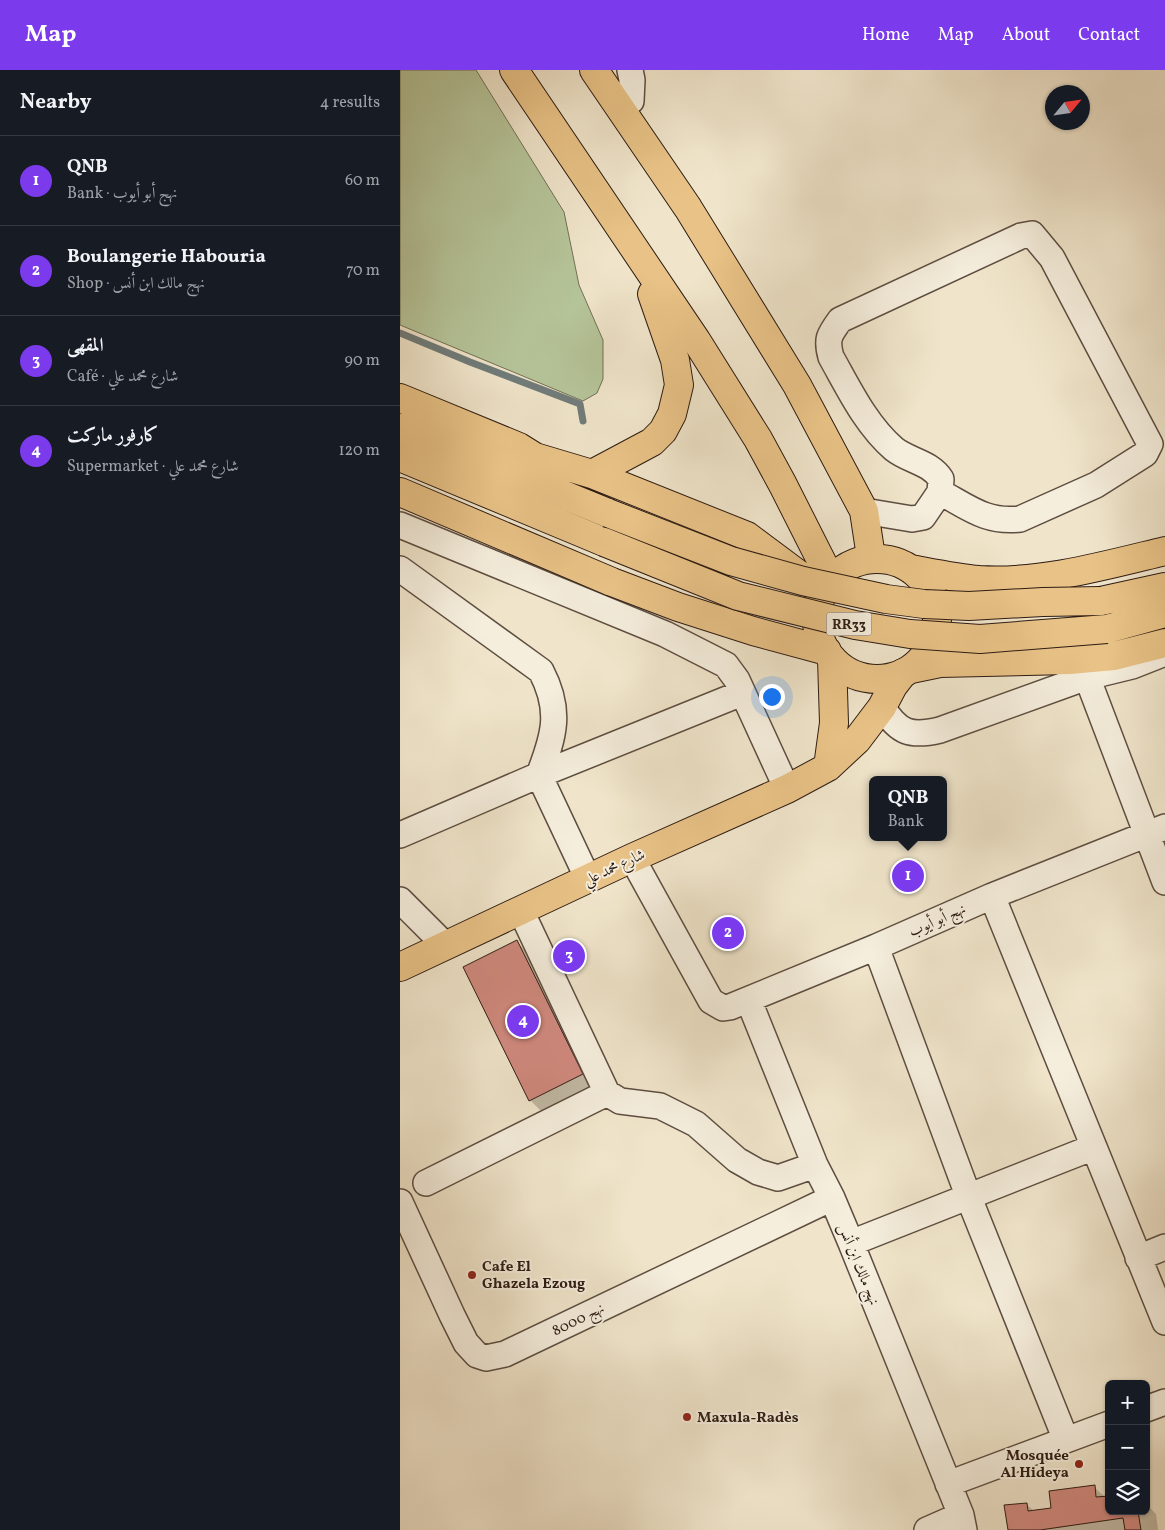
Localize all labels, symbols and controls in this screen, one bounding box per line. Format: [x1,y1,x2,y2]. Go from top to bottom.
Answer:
text: Map [25,18,76,52]
text: Home [862,23,910,48]
text: Map [938,23,974,48]
text: About [1002,23,1050,48]
text: Contact [1078,23,1140,48]
north arrow [1045,85,1090,130]
text: Nearby [20,88,91,117]
text: 4 results [320,92,380,114]
text: QNB [67,154,108,180]
text: 1 [33,170,39,192]
text: 60 m [345,170,380,192]
text: Bank · نهج أبو أيوب [67,183,177,205]
text: Boulangerie Habouria [67,244,266,270]
text: 2 [32,260,40,282]
text: 70 m [346,260,380,282]
text: Shop · نهج مالك ابن أنس [67,273,205,295]
text: المقهى [67,333,104,359]
text: 3 [32,350,40,372]
text: 90 m [344,350,380,372]
text: Café · شارع محمد علي [67,366,178,388]
text: كارفور ماركت [67,423,159,449]
text: 4 [31,440,41,462]
text: 120 m [338,440,380,462]
text: Supermarket · شارع محمد علي [67,456,239,478]
road number: RR33 [826,612,872,636]
your location [759,684,785,710]
popup [869,776,947,841]
text: QNB [888,785,928,811]
text: Bank [888,811,924,833]
street label: شارع محمد علي [580,845,650,894]
pin: 1 [892,857,924,895]
street label: نهج أبو أيوب [905,898,970,945]
pin: 2 [712,914,744,952]
pin: 3 [553,937,585,975]
pin: 4 [507,1002,539,1040]
street label: نهج مالك ابن أنس [830,1220,885,1309]
place label: Cafe El Ghazela Ezoug [482,1257,585,1295]
marker: Cafe El Ghazela Ezoug [466,1269,478,1281]
street label: نهج 8000 [549,1299,609,1344]
map controls [1105,1380,1150,1515]
button: + [1105,1380,1150,1425]
place label: Maxula-Radès [697,1408,799,1429]
marker: Maxula-Radès [681,1411,693,1423]
button: − [1105,1425,1150,1470]
place label: Mosquée Al Hideya [1000,1446,1069,1484]
marker: Mosquée Al Hideya [1073,1458,1085,1470]
button: layers [1105,1470,1150,1515]

